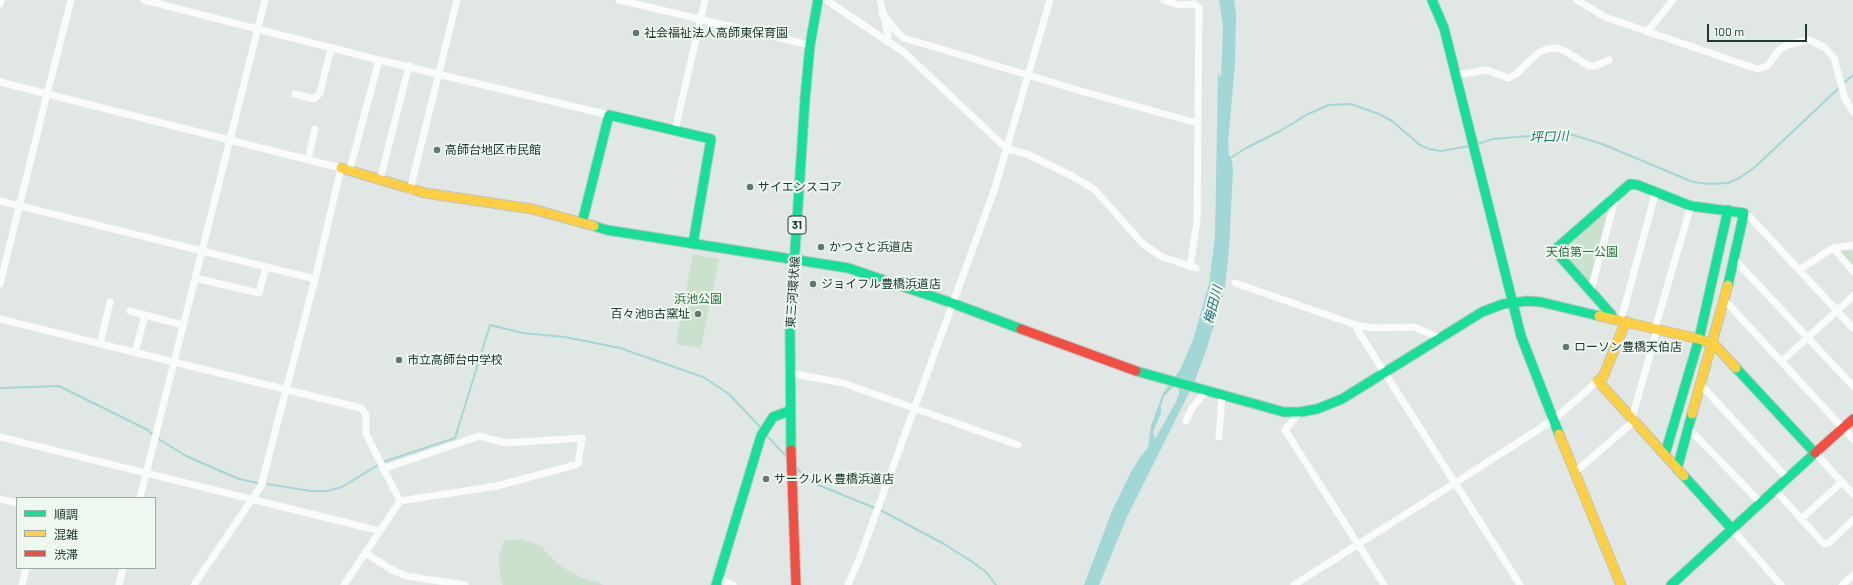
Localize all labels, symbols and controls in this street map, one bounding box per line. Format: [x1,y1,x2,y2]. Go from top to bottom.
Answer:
scale bar [1709,16,1809,42]
text: 100 m [1714,24,1744,38]
place label: 社会福祉法人高師東保育園 [644,26,788,40]
marker: 社会福祉法人高師東保育園 [631,28,641,38]
water label: 坪口川 [1529,129,1569,145]
place label: 高師台地区市民館 [445,143,541,157]
marker: 高師台地区市民館 [432,145,442,155]
place label: サイエンスコア [758,180,842,194]
marker: サイエンスコア [745,182,755,192]
road number: 31 [788,216,806,234]
place label: かつさと浜道店 [829,240,913,254]
marker: かつさと浜道店 [816,242,826,252]
park label: 天伯第一公園 [1546,245,1618,259]
street label: 東三河環状線 [783,256,803,328]
place label: ジョイフル豊橋浜道店 [821,277,941,291]
marker: ジョイフル豊橋浜道店 [808,279,818,289]
water label: 梅田川 [1200,284,1226,326]
park label: 浜池公園 [674,292,722,306]
place label: 百々池B古窯址 [610,307,690,321]
marker: 百々池B古窯址 [693,309,703,319]
place label: ローソン豊橋天伯店 [1574,340,1682,354]
marker: ローソン豊橋天伯店 [1561,342,1571,352]
place label: 市立高師台中学校 [407,353,503,367]
marker: 市立高師台中学校 [394,355,404,365]
place label: サークルＫ豊橋浜道店 [774,472,894,486]
marker: サークルＫ豊橋浜道店 [761,474,771,484]
legend [16,497,156,569]
text: 順調 [54,507,78,521]
text: 混雑 [54,527,78,541]
text: 渋滞 [54,547,78,561]

